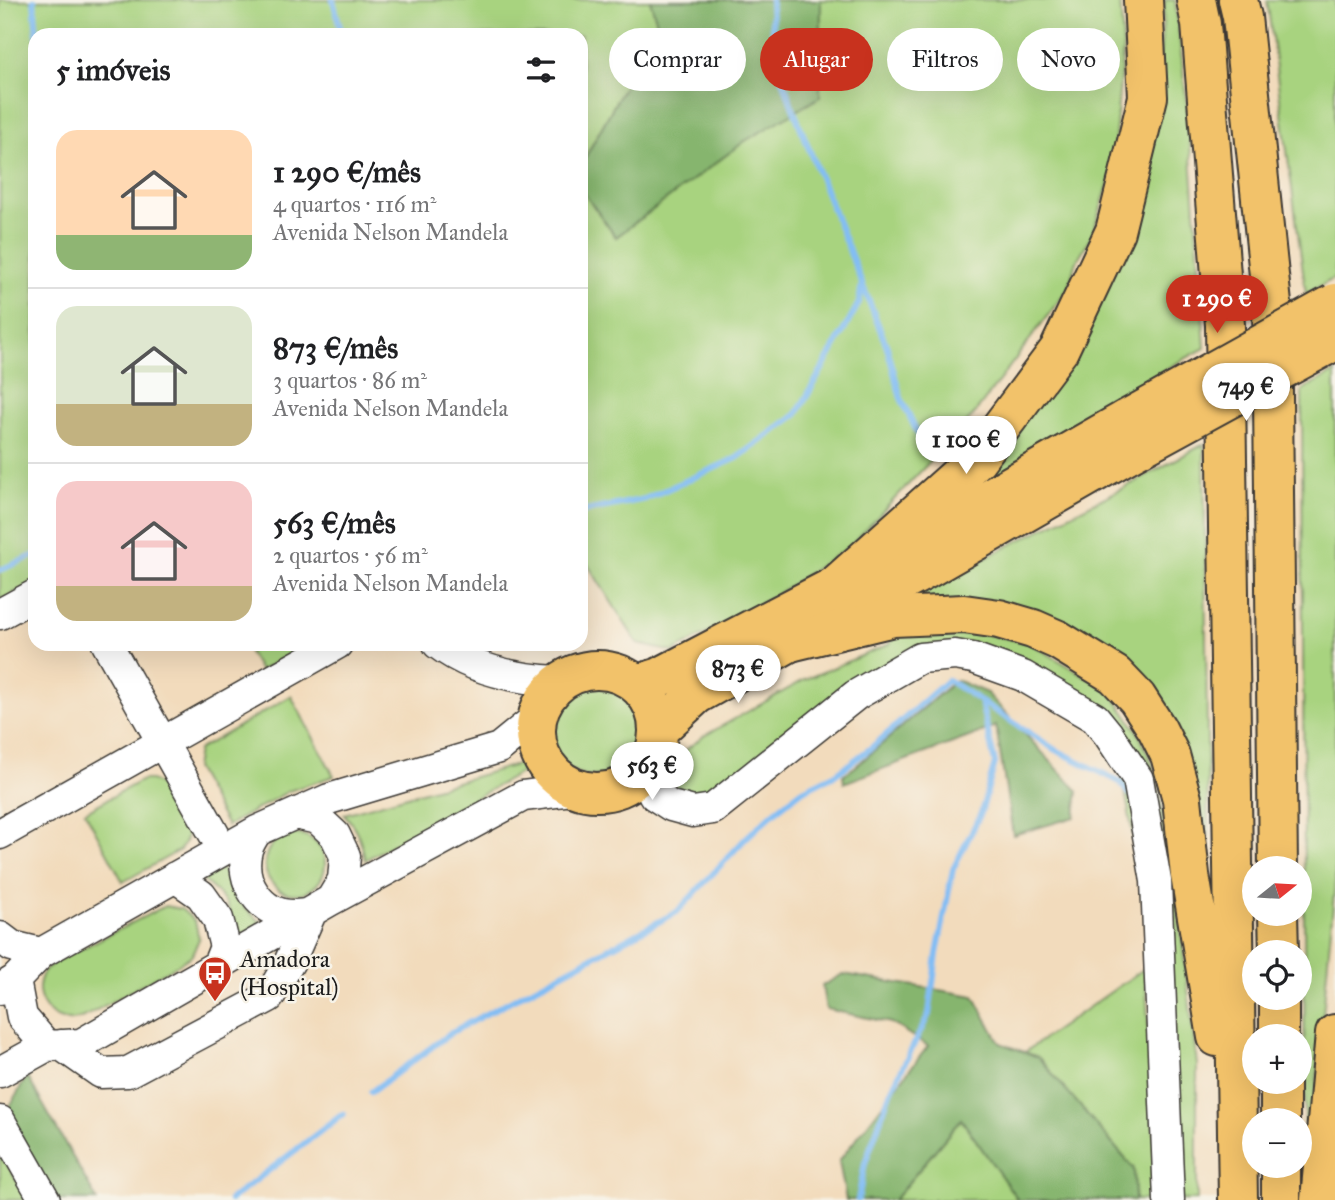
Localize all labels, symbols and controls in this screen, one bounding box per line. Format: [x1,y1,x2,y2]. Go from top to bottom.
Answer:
chip: Comprar [609,28,746,91]
chip: Alugar [760,28,873,91]
chip: Filtros [887,28,1003,91]
chip: Novo [1017,28,1120,91]
icon: filters [522,51,560,89]
text: 5 imóveis [56,52,171,88]
text: 1 290 €/mês [273,154,421,190]
icon: home [112,158,196,242]
text: 4 quartos · 116 m² [273,190,436,218]
text: Avenida Nelson Mandela [273,218,508,246]
pin: 1 290 € [1152,276,1282,335]
text: 1 290 € [1182,284,1252,312]
text: 873 €/mês [273,330,398,366]
icon: home [112,334,196,418]
pin: 749 € [1197,364,1295,423]
text: 3 quartos · 86 m² [273,366,427,394]
text: 749 € [1218,372,1274,400]
text: Avenida Nelson Mandela [273,394,508,422]
pin: 1 100 € [901,416,1031,476]
text: 1 100 € [932,425,1000,453]
text: 563 €/mês [273,505,396,541]
icon: home [112,509,196,593]
text: 2 quartos · 56 m² [273,541,428,569]
text: Avenida Nelson Mandela [273,569,508,597]
pin: 873 € [689,646,787,705]
text: 873 € [712,654,764,682]
pin: 563 € [603,742,701,802]
text: 563 € [627,751,677,779]
north arrow [1242,856,1312,926]
map controls [1242,856,1312,1178]
button: locate [1242,940,1312,1010]
place label: Amadora (Hospital) [239,944,339,1002]
bus stop icon: Amadora (Hospital) [196,954,234,1003]
button: + [1242,1024,1312,1094]
button: − [1242,1108,1312,1178]

